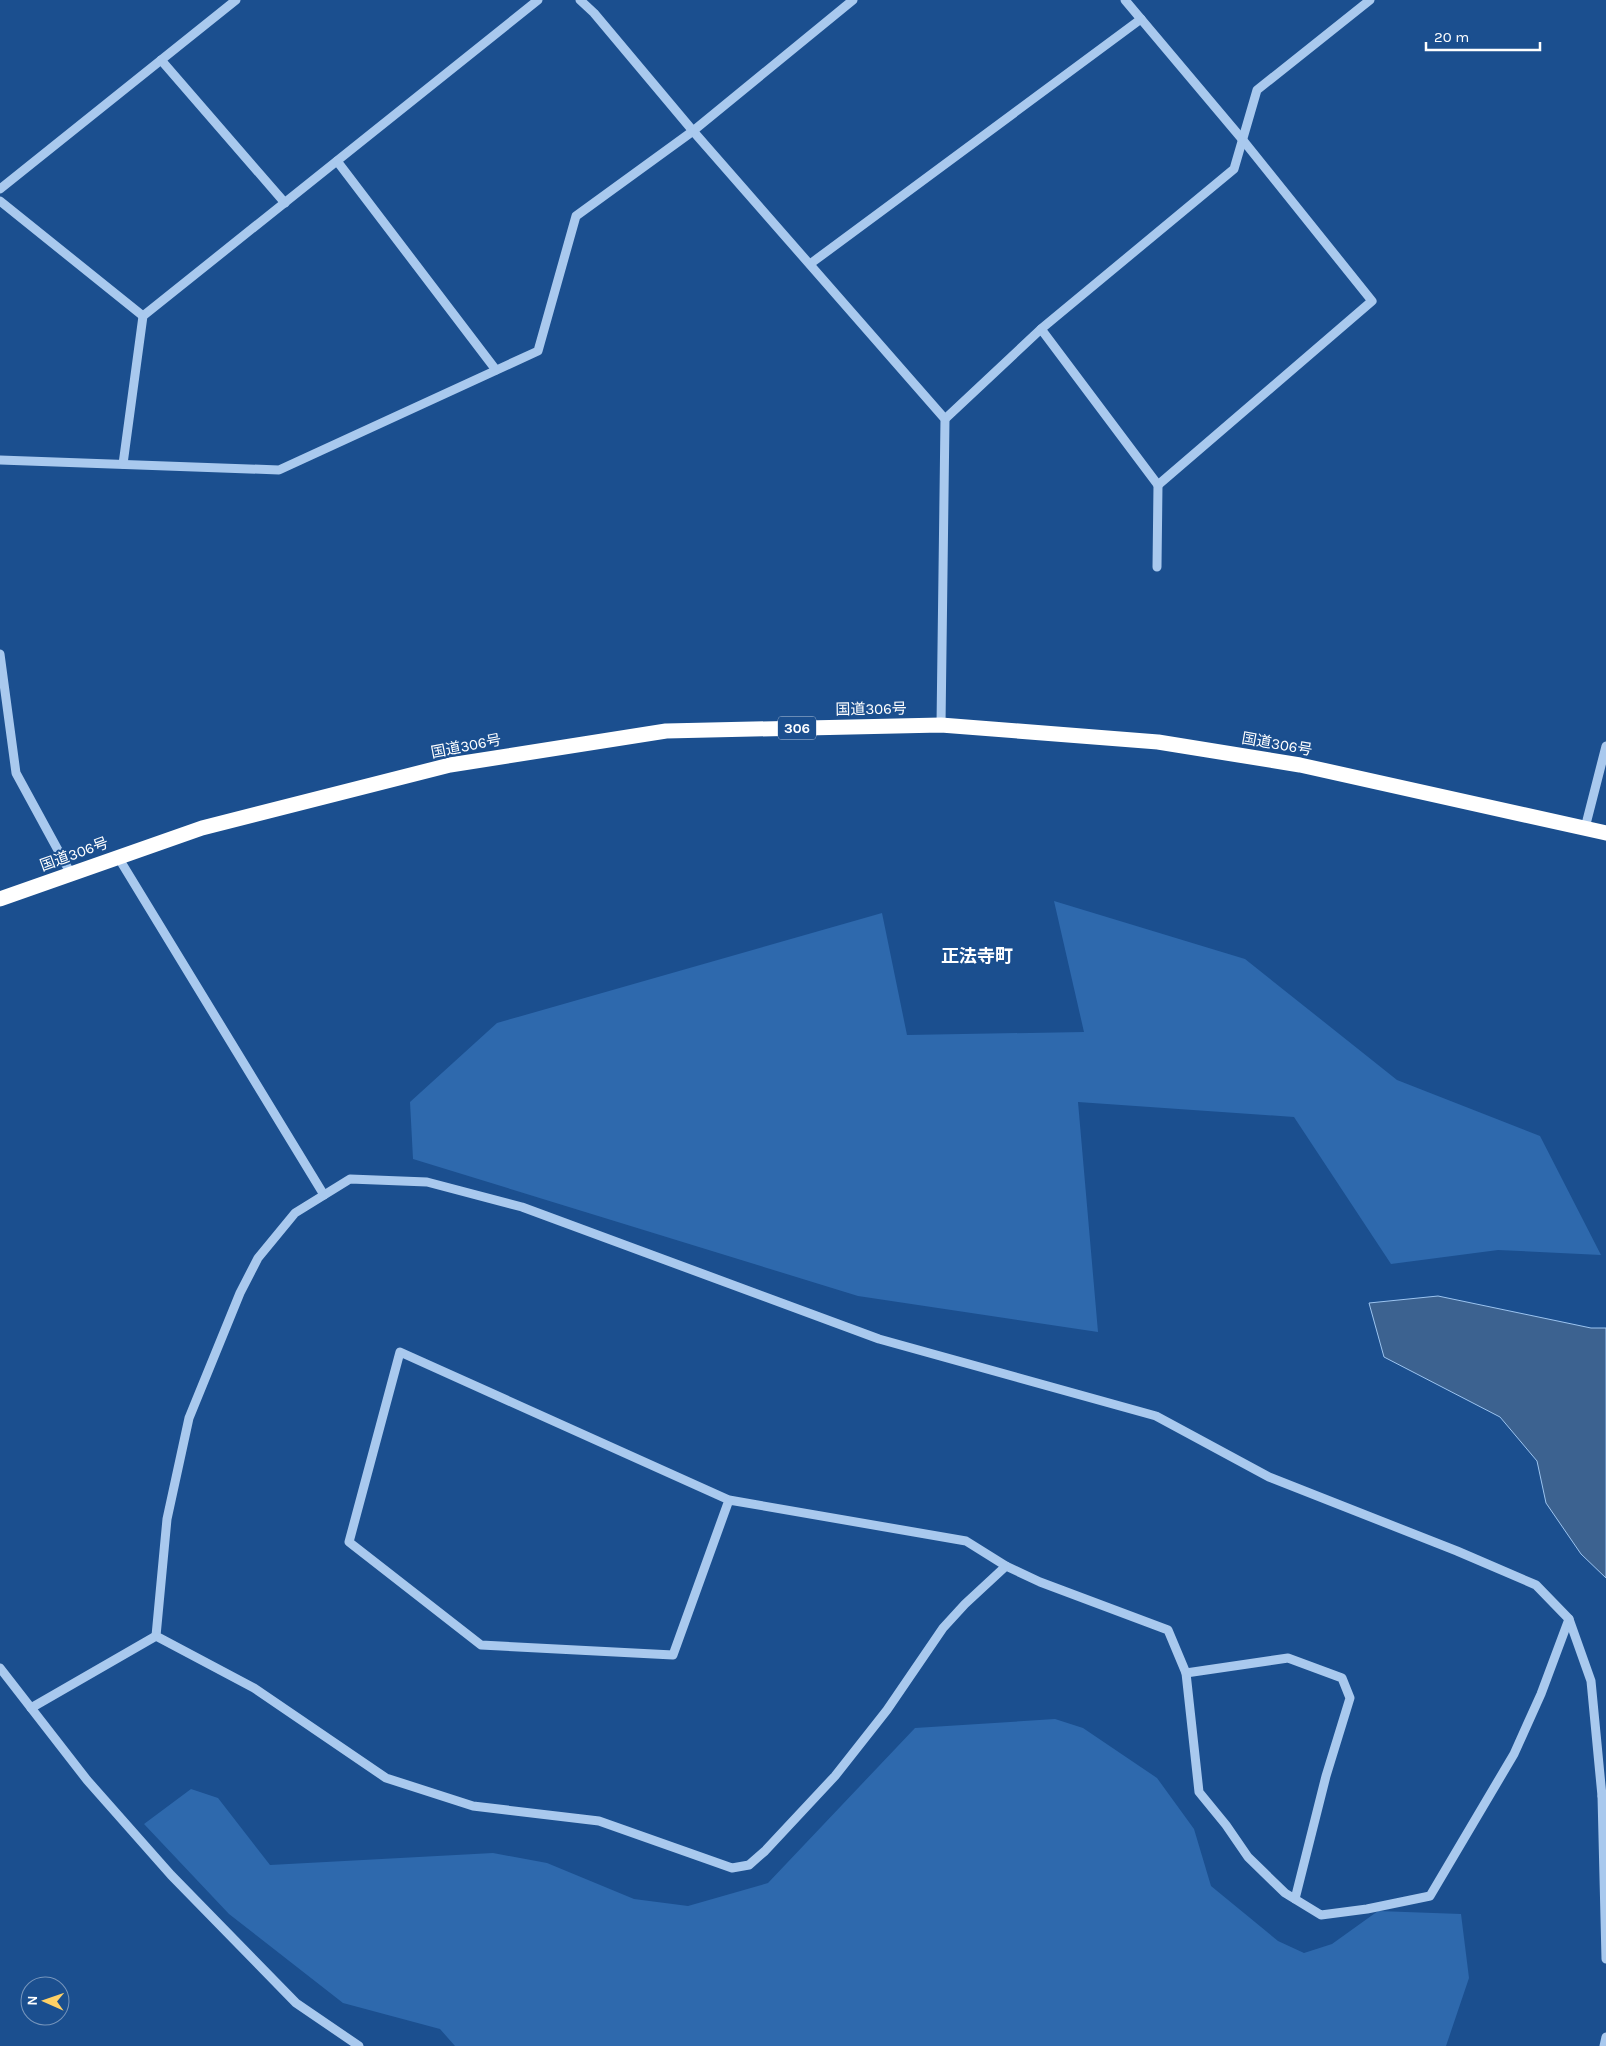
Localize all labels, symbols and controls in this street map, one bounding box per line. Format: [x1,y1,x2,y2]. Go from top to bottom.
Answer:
scale bar [1426,20,1540,52]
text: 20 m [1434,28,1469,46]
street label: 国道306号 [835,699,907,719]
road number: 306 [778,716,816,740]
street label: 国道306号 [1240,729,1314,759]
street label: 国道306号 [429,730,503,762]
street label: 国道306号 [37,833,111,875]
district label: 正法寺町 [941,945,1013,967]
north arrow [20,1976,70,2026]
text: N [24,1995,41,2006]

